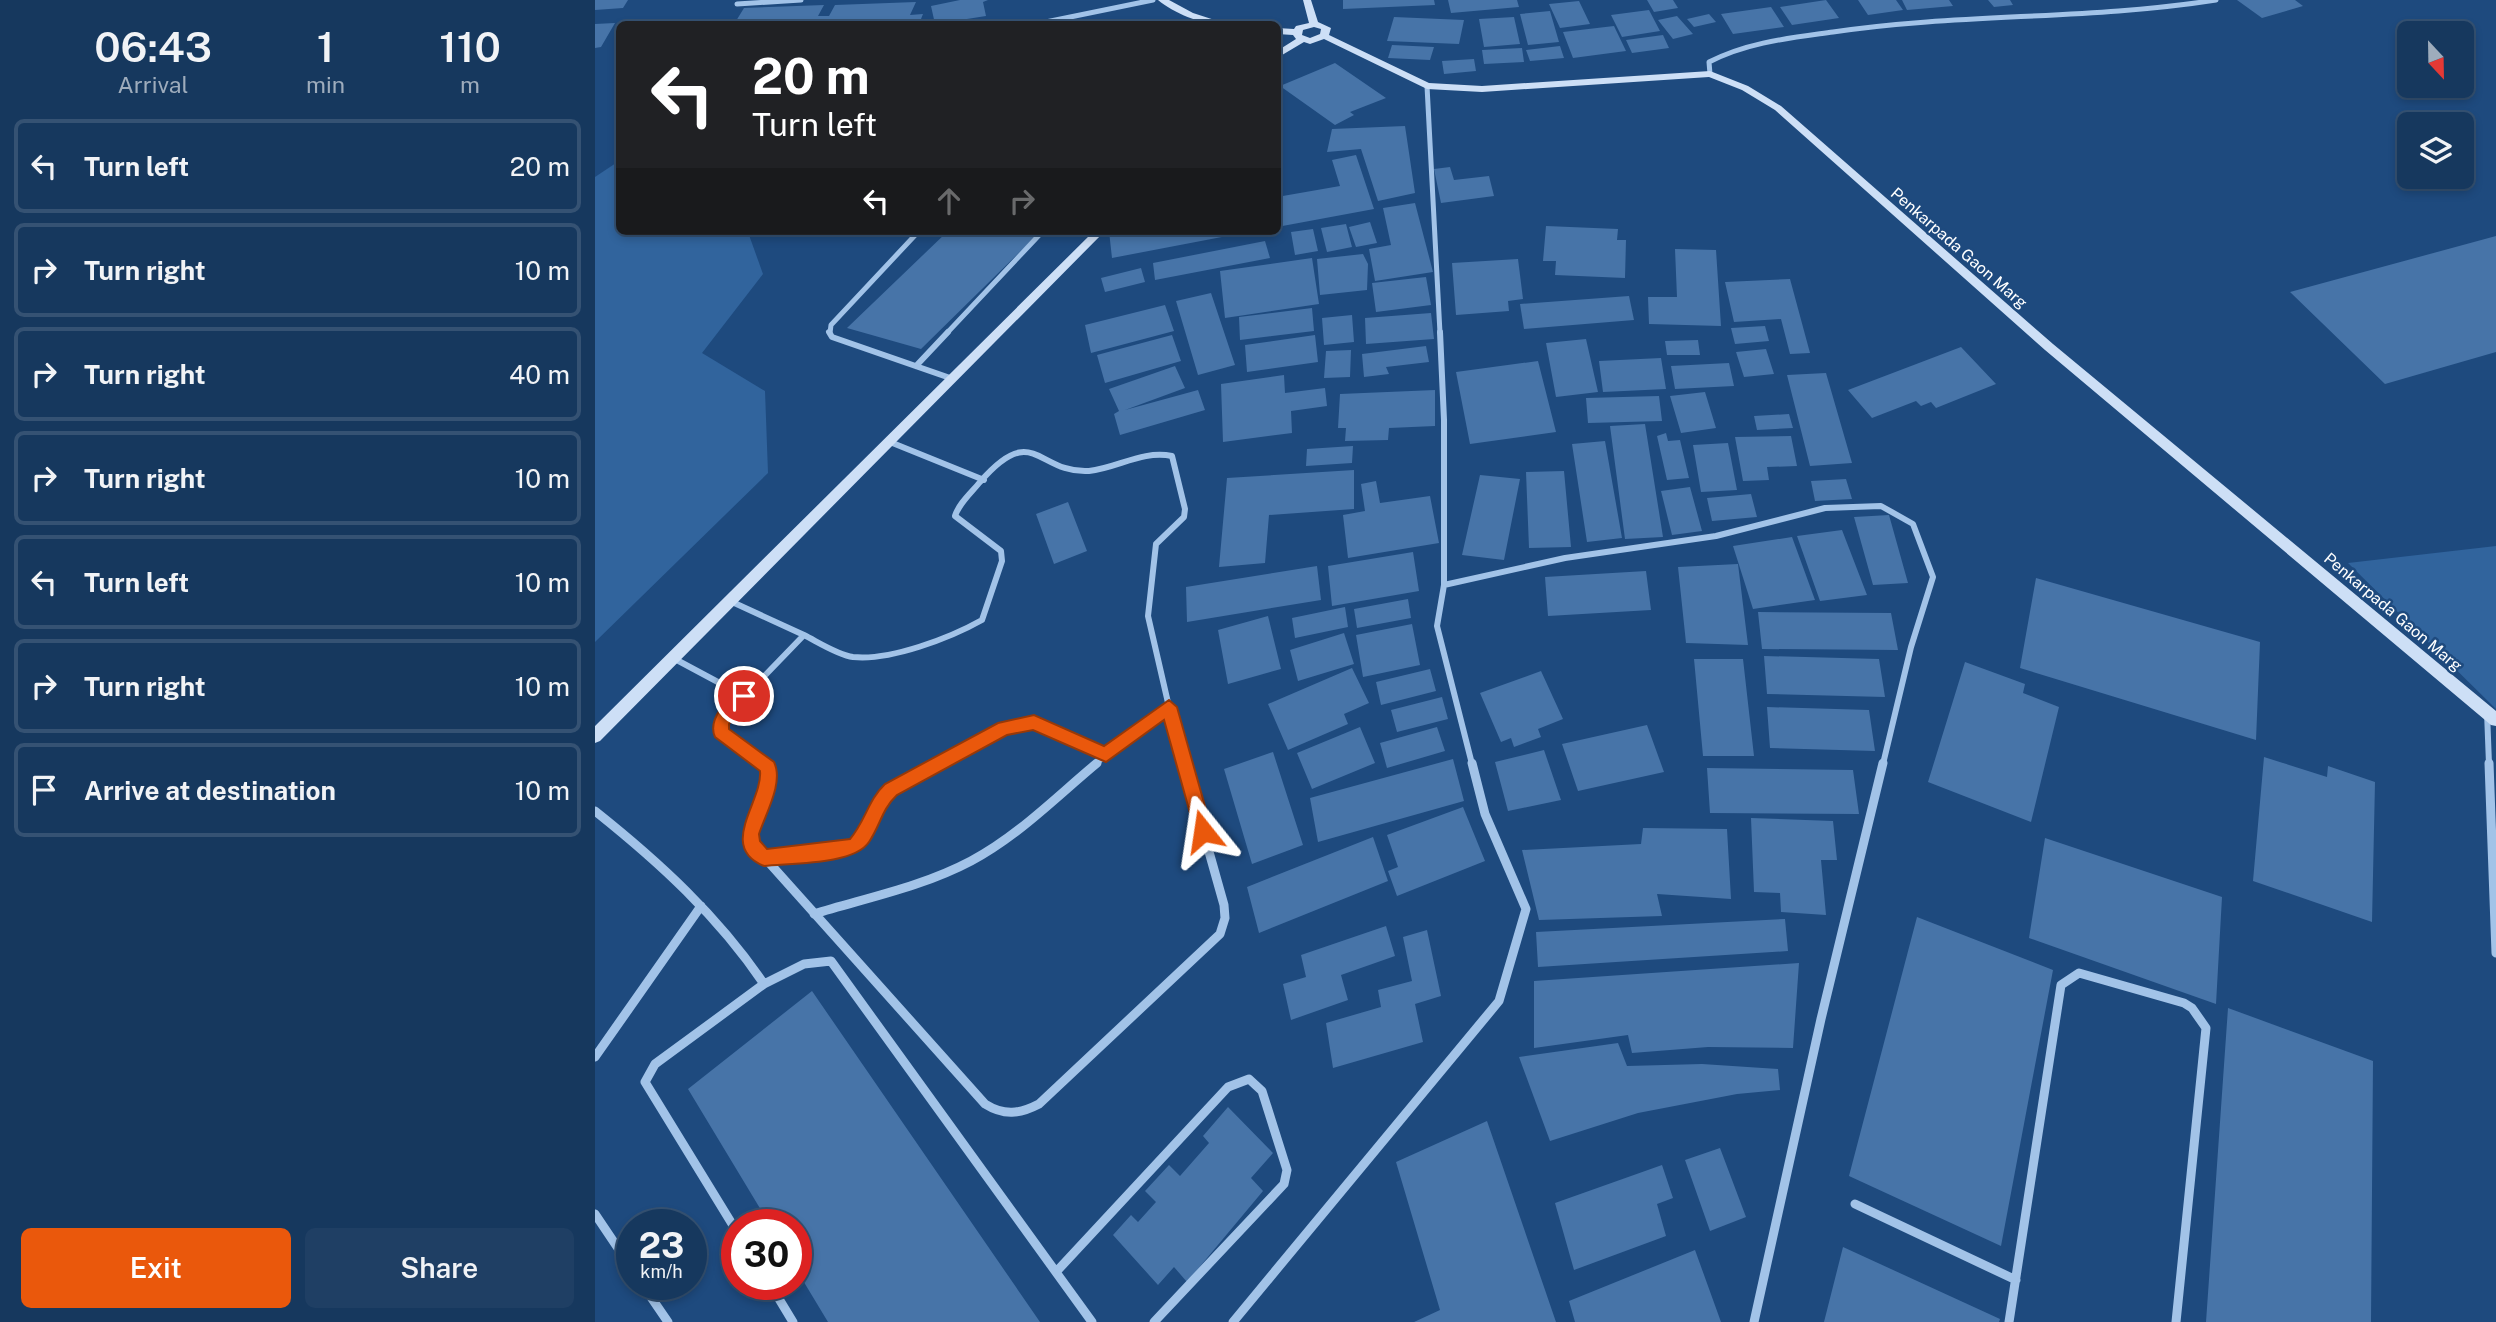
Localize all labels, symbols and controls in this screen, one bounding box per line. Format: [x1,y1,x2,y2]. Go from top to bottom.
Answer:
north arrow [2397,21,2475,98]
map controls [2397,21,2474,189]
text: 06:43 [94,22,212,71]
text: 1 [317,22,334,71]
text: 110 [439,22,501,71]
text: 20 m [752,47,870,105]
icon: left [637,49,728,140]
text: Arrival [118,71,189,98]
text: min [306,71,345,98]
text: m [460,71,480,98]
text: Turn left [752,106,877,143]
button: layers [2397,112,2474,189]
icon: left [25,147,63,185]
text: Turn left [84,151,189,182]
text: 20 m [510,151,570,182]
icon: left [857,182,895,220]
icon: ahead [930,182,968,220]
icon: right [1003,182,1041,220]
street label: Penkarpada Gaon Marg [1887,184,2031,312]
icon: right [25,251,63,289]
text: Turn right [84,255,206,286]
text: 10 m [515,255,570,286]
icon: right [25,355,63,393]
text: Turn right [84,359,206,390]
text: 40 m [509,359,570,390]
icon: right [25,459,63,497]
text: Turn right [84,463,206,494]
text: 10 m [515,463,570,494]
street label: Penkarpada Gaon Marg [2320,549,2466,675]
icon: left [25,563,63,601]
text: Turn left [84,567,189,598]
text: 10 m [515,567,570,598]
pin [714,666,774,726]
icon: right [25,667,63,705]
text: Turn right [84,671,206,702]
text: 10 m [515,671,570,702]
icon: arrive [725,677,763,715]
icon: arrive [25,771,63,809]
text: Arrive at destination [84,775,336,806]
text: 10 m [515,775,570,806]
position arrow [1166,794,1240,868]
speed limit sign: 30 [721,1209,812,1300]
text: 23 [639,1225,684,1266]
button: Exit [21,1228,291,1308]
button: Share [305,1228,574,1308]
text: km/h [640,1261,683,1282]

